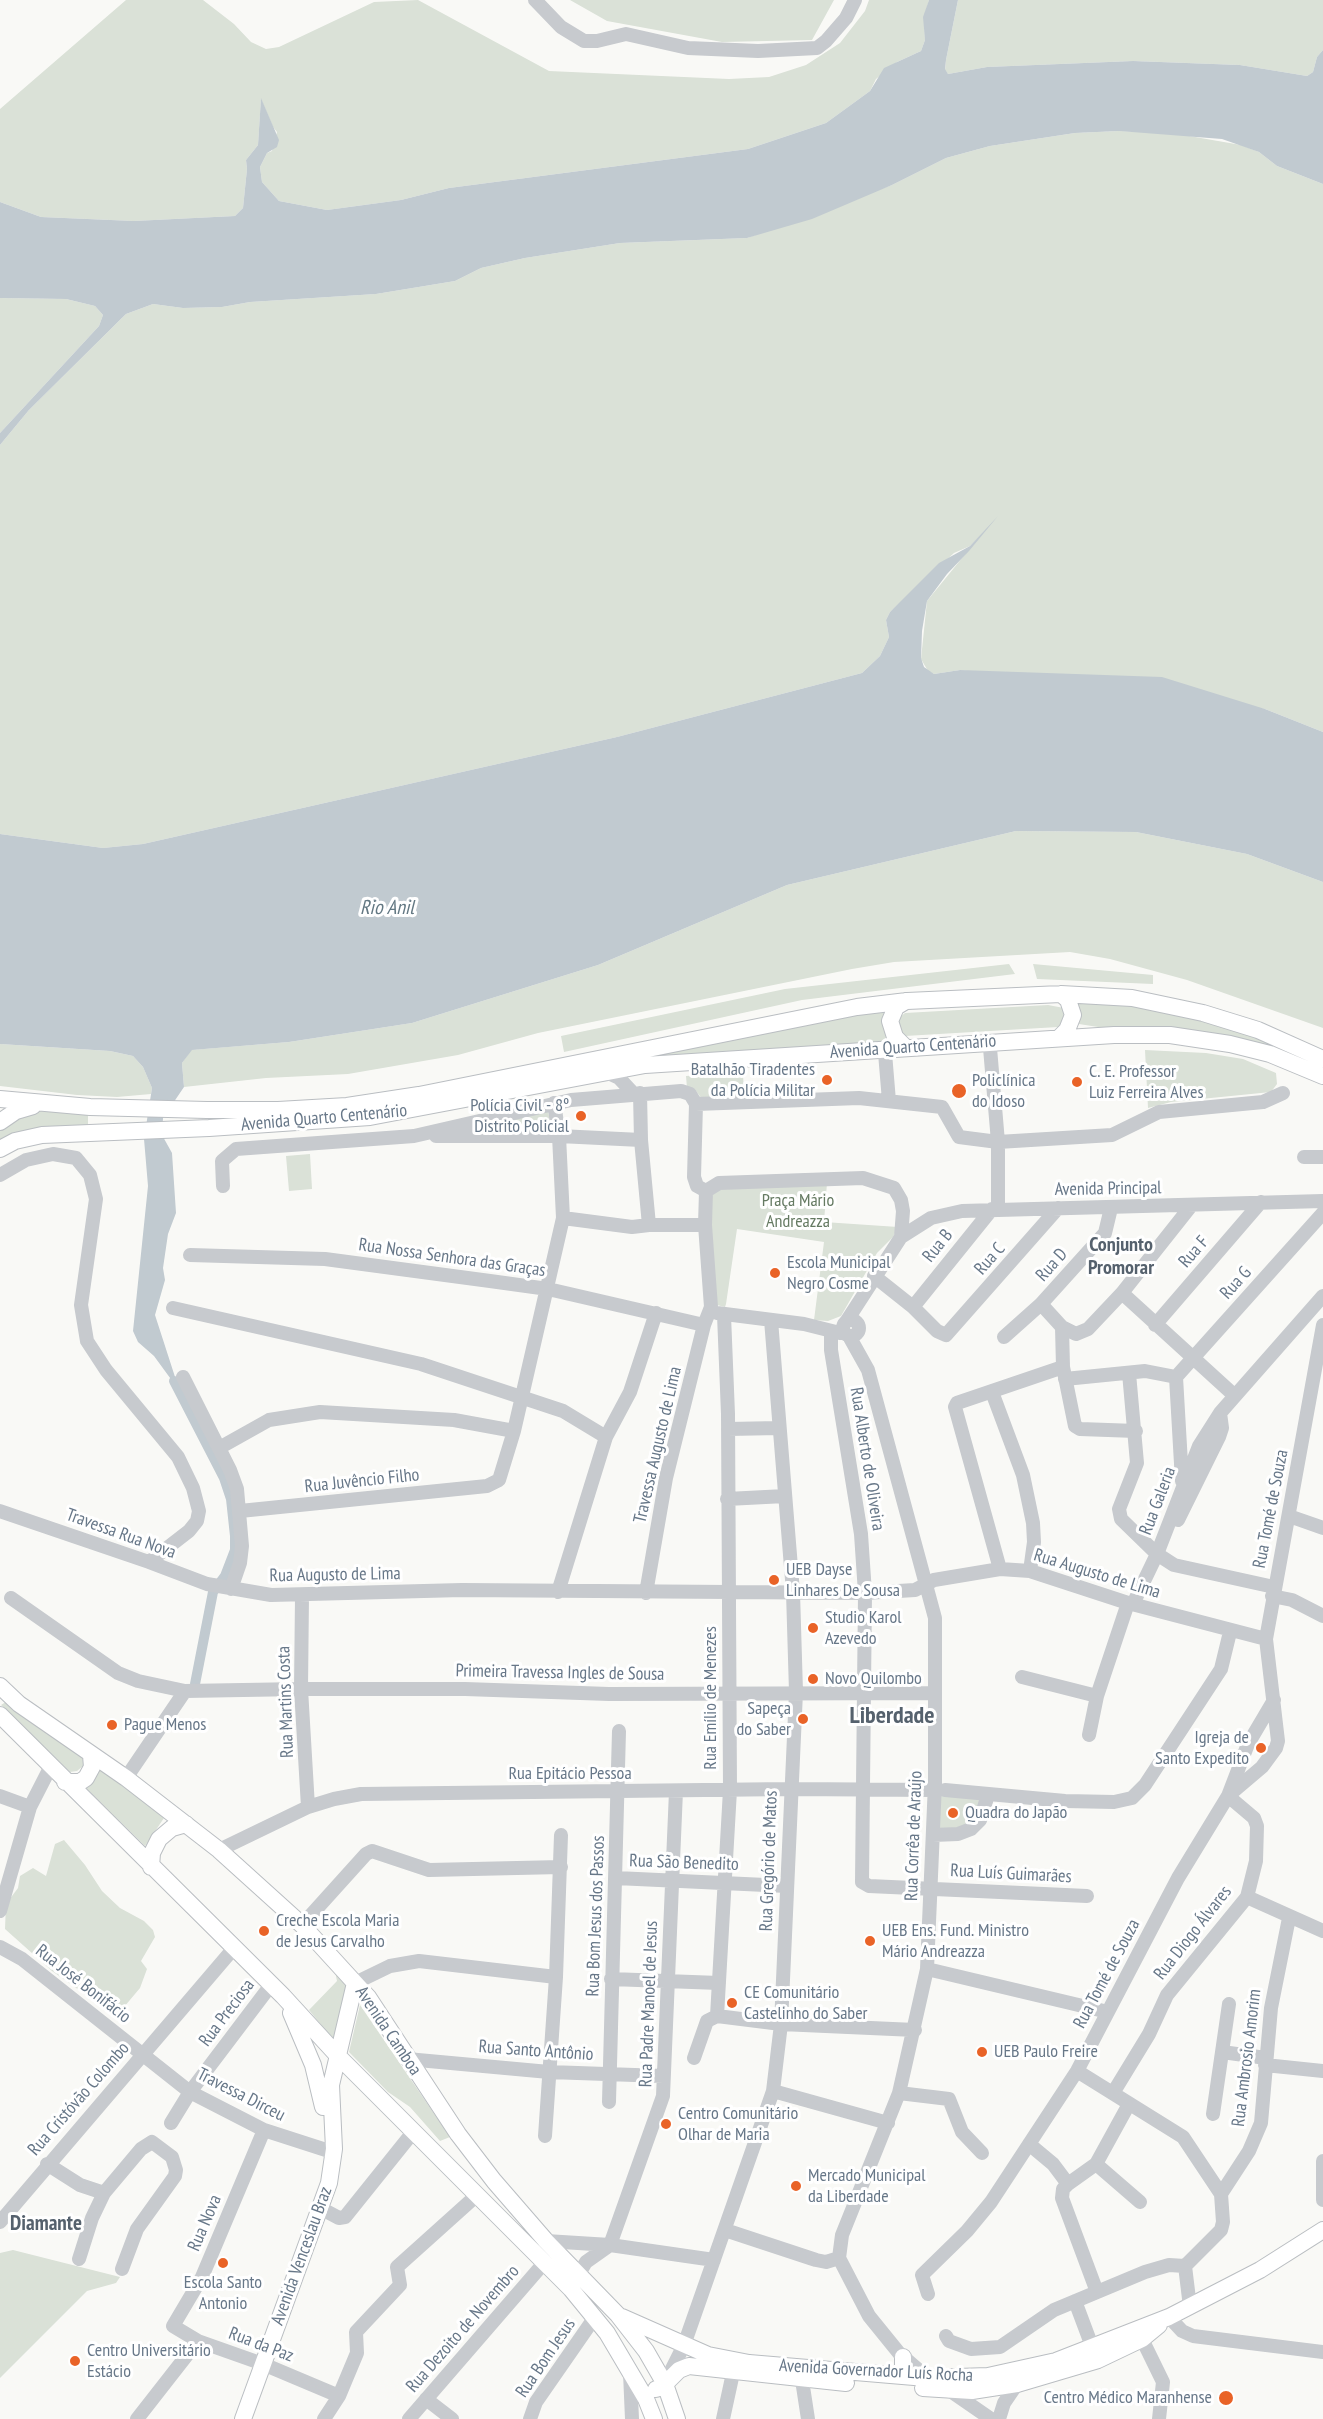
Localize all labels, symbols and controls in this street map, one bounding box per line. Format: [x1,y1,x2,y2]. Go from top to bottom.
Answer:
water label: Rio Anil [360,896,414,920]
street label: Avenida Quarto Centenário [829,1030,997,1064]
place label: Batalhão Tiradentes da Polícia Militar [691,1059,815,1102]
place label: C. E. Professor Luiz Ferreira Alves [1089,1061,1203,1104]
place label: Policlínica do Idoso [972,1070,1035,1112]
marker: Batalhão Tiradentes da Polícia Militar [820,1073,834,1087]
marker: C. E. Professor Luiz Ferreira Alves [1070,1075,1084,1089]
marker: Policlínica do Idoso [950,1082,968,1100]
place label: Polícia Civil - 8º Distrito Policial [470,1095,569,1138]
street label: Avenida Quarto Centenário [240,1100,408,1136]
marker: Polícia Civil - 8º Distrito Policial [574,1109,588,1123]
street label: Avenida Principal [1054,1177,1162,1201]
park label: Praça Mário Andreazza [762,1190,834,1232]
street label: Rua B [918,1225,958,1267]
street label: Rua F [1174,1232,1214,1272]
district label: Conjunto Promorar [1088,1233,1154,1280]
street label: Rua Nossa Senhora das Graças [357,1234,547,1282]
street label: Rua C [970,1238,1010,1280]
street label: Rua D [1032,1244,1072,1286]
place label: Escola Municipal Negro Cosme [787,1252,891,1294]
street label: Rua G [1216,1262,1256,1304]
marker: Escola Municipal Negro Cosme [768,1266,782,1280]
street label: Travessa Augusto de Lima [629,1365,687,1525]
street label: Rua Alberto de Oliveira [845,1386,889,1532]
street label: Rua Tomé de Souza [1249,1448,1293,1570]
street label: Rua Juvêncio Filho [304,1464,420,1498]
street label: Rua Galeria [1135,1464,1181,1538]
street label: Travessa Rua Nova [63,1504,179,1564]
street label: Rua Augusto de Lima [1031,1544,1163,1604]
place label: UEB Dayse Linhares De Sousa [786,1559,900,1602]
street label: Rua Augusto de Lima [269,1563,401,1587]
marker: UEB Dayse Linhares De Sousa [767,1573,781,1587]
place label: Studio Karol Azevedo [825,1607,901,1650]
marker: Studio Karol Azevedo [806,1621,820,1635]
street label: Rua Emílio de Menezes [700,1626,722,1770]
street label: Rua Martins Costa [273,1646,299,1758]
street label: Primeira Travessa Ingles de Sousa [455,1660,665,1686]
place label: Novo Quilombo [825,1668,922,1690]
marker: Novo Quilombo [806,1672,820,1686]
place label: Sapeça do Saber [737,1698,791,1740]
district label: Liberdade [849,1702,935,1730]
marker: Sapeça do Saber [796,1712,810,1726]
place label: Pague Menos [124,1714,206,1736]
marker: Pague Menos [105,1718,119,1732]
place label: Igreja de Santo Expedito [1155,1727,1249,1770]
marker: Igreja de Santo Expedito [1254,1741,1268,1755]
street label: Rua Epitácio Pessoa [508,1763,632,1785]
street label: Rua Corrêa de Araújo [901,1770,927,1902]
street label: Rua Gregório de Matos [756,1790,782,1932]
place label: Quadra do Japão [965,1802,1067,1824]
marker: Quadra do Japão [946,1806,960,1820]
street label: Rua Bom Jesus dos Passos [582,1835,610,1997]
street label: Rua São Benedito [629,1850,739,1876]
street label: Rua Luís Guimarães [950,1860,1072,1888]
street label: Rua Diogo Álvares [1150,1882,1236,1984]
place label: Creche Escola Maria de Jesus Carvalho [276,1910,399,1952]
street label: Rua Tomé de Souza [1069,1916,1145,2032]
street label: Rua Padre Manoel de Jesus [635,1920,663,2088]
place label: UEB Ens. Fund. Ministro Mário Andreazza [882,1920,1029,1962]
marker: Creche Escola Maria de Jesus Carvalho [257,1924,271,1938]
marker: UEB Ens. Fund. Ministro Mário Andreazza [863,1934,877,1948]
street label: Rua José Bonifácio [31,1940,135,2028]
street label: Rua Preciosa [195,1975,259,2051]
street label: Avenida Camboa [350,1982,426,2080]
place label: CE Comunitário Castelinho do Saber [744,1982,868,2024]
street label: Rua Ambrosio Amorim [1228,1988,1266,2128]
marker: CE Comunitário Castelinho do Saber [725,1996,739,2010]
street label: Rua Santo Antônio [478,2036,594,2066]
street label: Rua Cristóvão Colombo [24,2038,134,2160]
place label: UEB Paulo Freire [994,2041,1098,2063]
marker: UEB Paulo Freire [975,2045,989,2059]
street label: Travessa Dirceu [193,2064,289,2126]
place label: Centro Comunitário Olhar de Maria [678,2103,798,2146]
marker: Centro Comunitário Olhar de Maria [659,2117,673,2131]
place label: Mercado Municipal da Liberdade [808,2165,925,2208]
marker: Mercado Municipal da Liberdade [789,2179,803,2193]
street label: Avenida Venceslau Braz [267,2184,337,2328]
street label: Rua Nova [184,2192,226,2254]
district label: Diamante [10,2211,82,2237]
marker: Escola Santo Antonio [216,2256,230,2270]
street label: Rua Dezoito de Novembro [402,2261,524,2397]
place label: Escola Santo Antonio [184,2272,262,2314]
street label: Rua Bom Jesus [512,2314,580,2402]
street label: Rua da Paz [226,2323,296,2367]
place label: Centro Universitário Estácio [87,2340,211,2382]
marker: Centro Universitário Estácio [68,2354,82,2368]
street label: Avenida Governador Luís Rocha [778,2355,974,2387]
place label: Centro Médico Maranhense [1044,2387,1212,2409]
marker: Centro Médico Maranhense [1217,2389,1235,2407]

